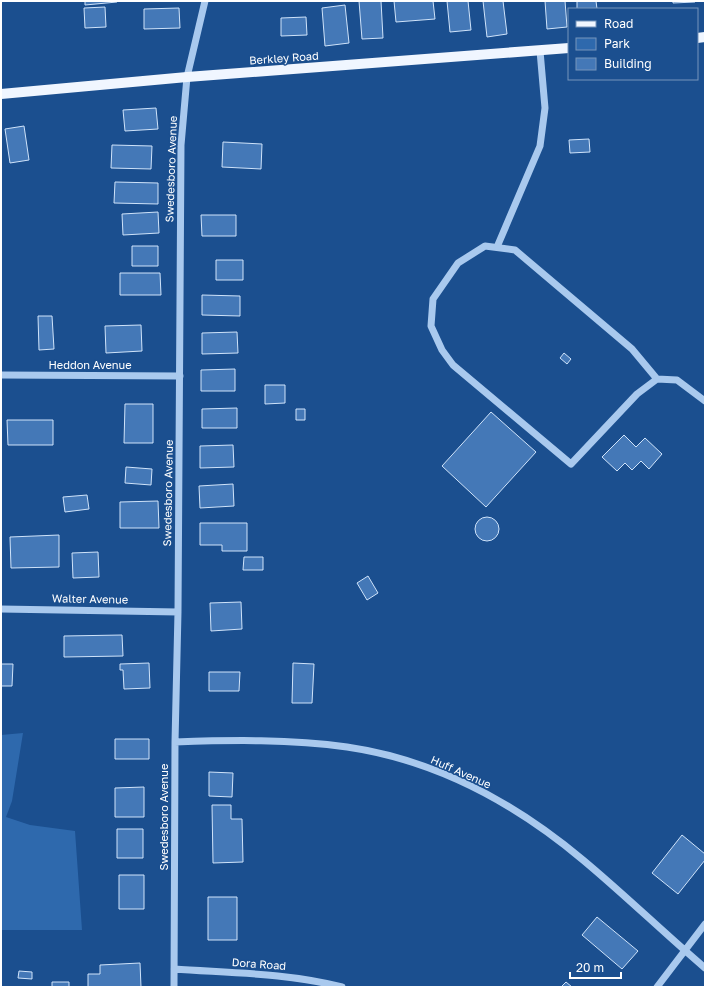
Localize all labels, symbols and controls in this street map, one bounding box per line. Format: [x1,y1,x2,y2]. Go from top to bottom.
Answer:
legend [568,8,698,80]
text: Road [604,16,633,31]
text: Park [604,36,630,51]
street label: Berkley Road [249,49,319,66]
text: Building [604,56,652,71]
street label: Swedesboro Avenue [162,115,179,223]
street label: Heddon Avenue [48,358,132,371]
street label: Swedesboro Avenue [160,439,175,547]
street label: Walter Avenue [52,591,128,606]
street label: Huff Avenue [429,752,493,791]
street label: Swedesboro Avenue [157,764,170,870]
scale bar [570,954,621,980]
street label: Dora Road [231,955,287,972]
text: 20 m [576,960,604,975]

